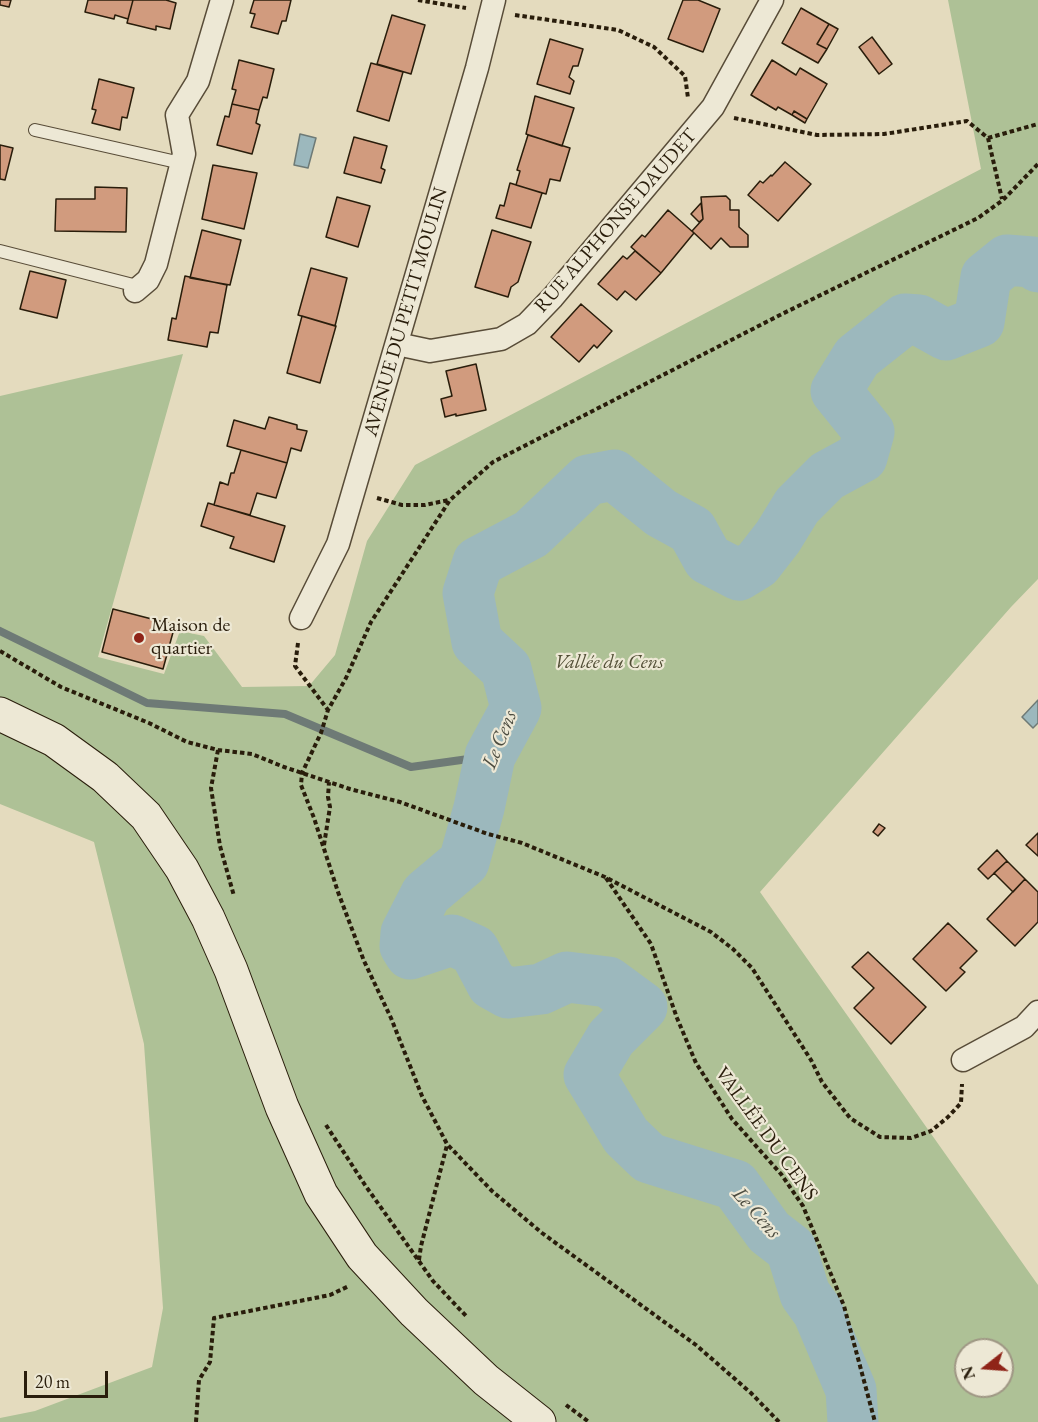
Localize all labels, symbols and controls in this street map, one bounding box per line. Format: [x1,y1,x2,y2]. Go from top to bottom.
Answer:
street label: RUE ALPHONSE DAUDET [530,124,702,318]
street label: AVENUE DU PETIT MOULIN [359,185,453,439]
place label: Maison de quartier [151,614,230,661]
marker: Maison de quartier [132,631,146,645]
park label: Vallée du Cens [554,651,664,675]
water label: Le Cens [477,707,523,773]
street label: VALLÉE DU CENS [710,1063,822,1205]
water label: Le Cens [726,1182,786,1244]
north arrow [954,1338,1014,1398]
scale bar [27,1359,111,1397]
text: N [956,1364,980,1382]
text: 20 m [35,1370,70,1393]

